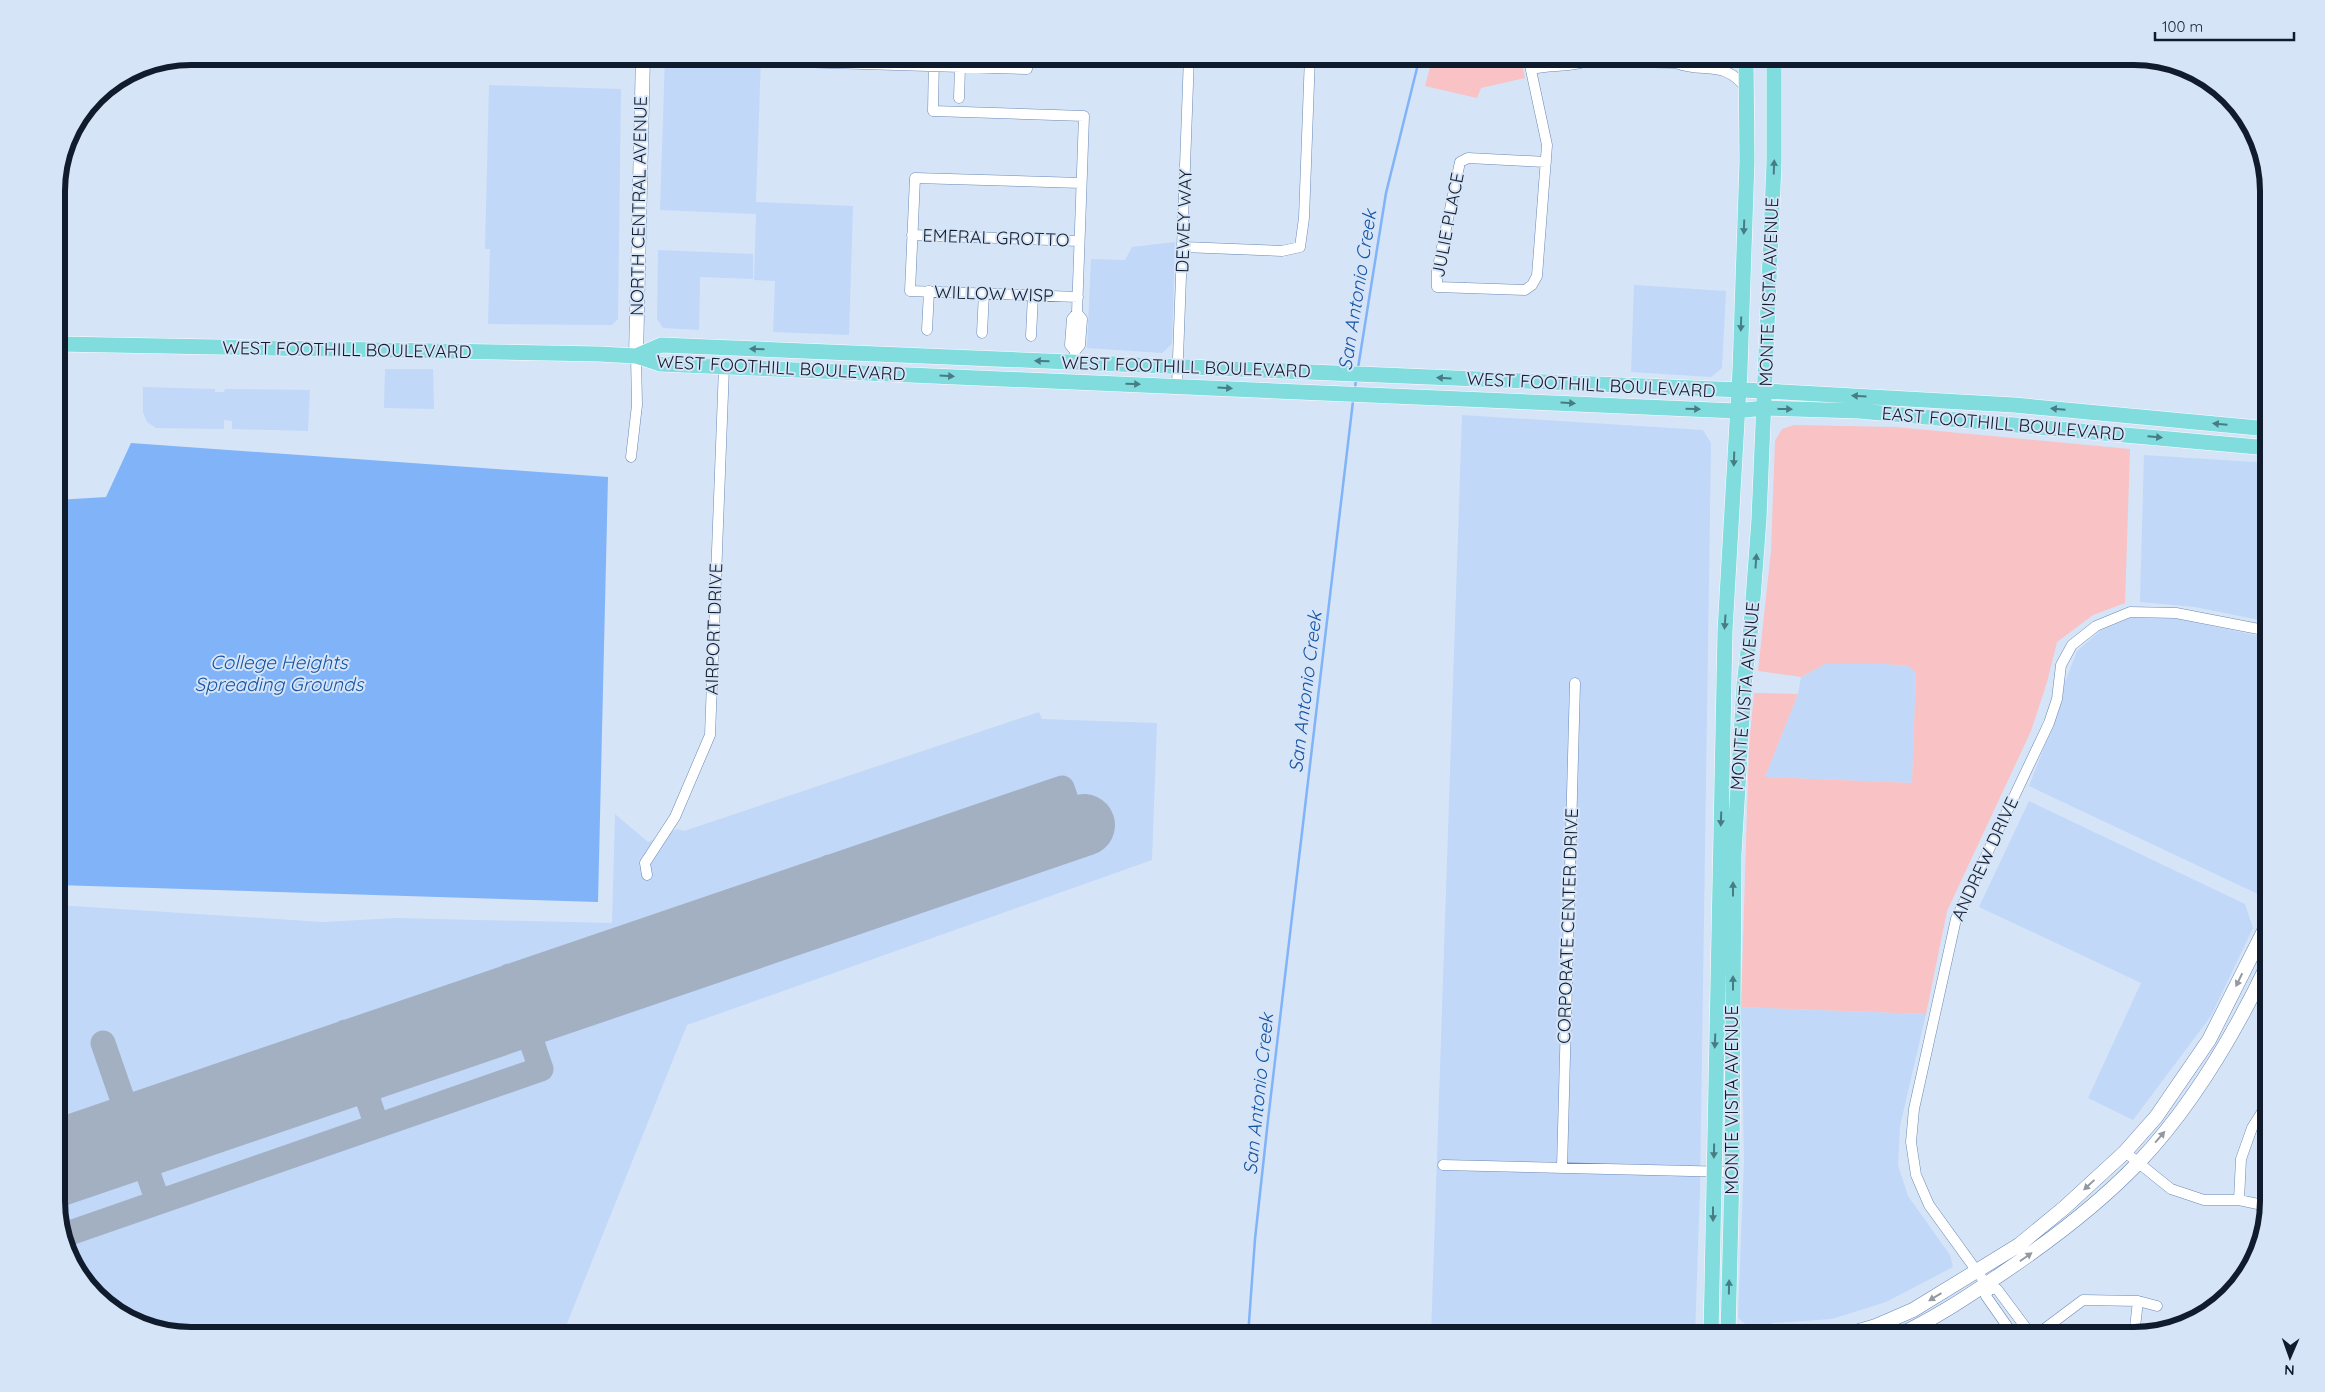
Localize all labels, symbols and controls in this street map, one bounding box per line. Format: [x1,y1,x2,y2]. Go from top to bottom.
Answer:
scale bar [2155,10,2294,42]
text: 100 m [2162,17,2203,36]
street label: NORTH CENTRAL AVENUE [625,96,652,316]
one-way arrow [1770,159,1778,175]
street label: DEWEY WAY [1170,169,1197,273]
street label: JULIE PLACE [1426,171,1469,279]
street label: MONTE VISTA AVENUE [1754,197,1783,387]
water label: San Antonio Creek [1332,206,1382,372]
one-way arrow [1740,220,1748,236]
street label: EMERAL GROTTO [922,223,1070,252]
street label: WILLOW WISP [934,280,1054,307]
one-way arrow [1737,316,1745,332]
street label: WEST FOOTHILL BOULEVARD [222,336,472,363]
one-way arrow [749,345,765,353]
street label: WEST FOOTHILL BOULEVARD [656,349,906,386]
street label: WEST FOOTHILL BOULEVARD [1061,351,1311,382]
one-way arrow [1034,356,1050,364]
street label: WEST FOOTHILL BOULEVARD [1466,366,1716,403]
one-way arrow [939,373,955,381]
one-way arrow [1436,373,1452,381]
one-way arrow [1125,380,1141,388]
one-way arrow [1218,384,1234,392]
one-way arrow [1851,391,1867,399]
one-way arrow [1560,400,1576,408]
street label: EAST FOOTHILL BOULEVARD [1881,401,2125,446]
one-way arrow [1685,405,1701,413]
one-way arrow [1777,405,1793,413]
one-way arrow [2050,405,2066,413]
one-way arrow [2212,420,2228,428]
one-way arrow [2147,433,2163,441]
one-way arrow [1730,452,1738,468]
one-way arrow [1752,553,1760,569]
street label: AIRPORT DRIVE [700,563,727,695]
street label: MONTE VISTA AVENUE [1725,601,1764,791]
water label: San Antonio Creek [1283,608,1327,774]
one-way arrow [1721,614,1729,630]
water label: College Heights Spreading Grounds [195,650,364,696]
street label: ANDREW DRIVE [1946,793,2023,924]
street label: CORPORATE CENTER DRIVE [1552,808,1583,1044]
one-way arrow [1717,811,1725,827]
one-way arrow [1730,880,1738,896]
one-way arrow [2235,973,2243,987]
one-way arrow [1729,975,1737,991]
street label: MONTE VISTA AVENUE [1720,1005,1743,1195]
water label: San Antonio Creek [1238,1010,1279,1176]
one-way arrow [1711,1034,1719,1050]
one-way arrow [2154,1132,2166,1144]
one-way arrow [1710,1143,1718,1159]
one-way arrow [2083,1179,2095,1191]
one-way arrow [1709,1206,1717,1222]
one-way arrow [2019,1252,2033,1262]
one-way arrow [1726,1279,1734,1295]
one-way arrow [1928,1292,1941,1301]
north arrow [2265,1332,2315,1382]
text: N [2284,1361,2295,1379]

